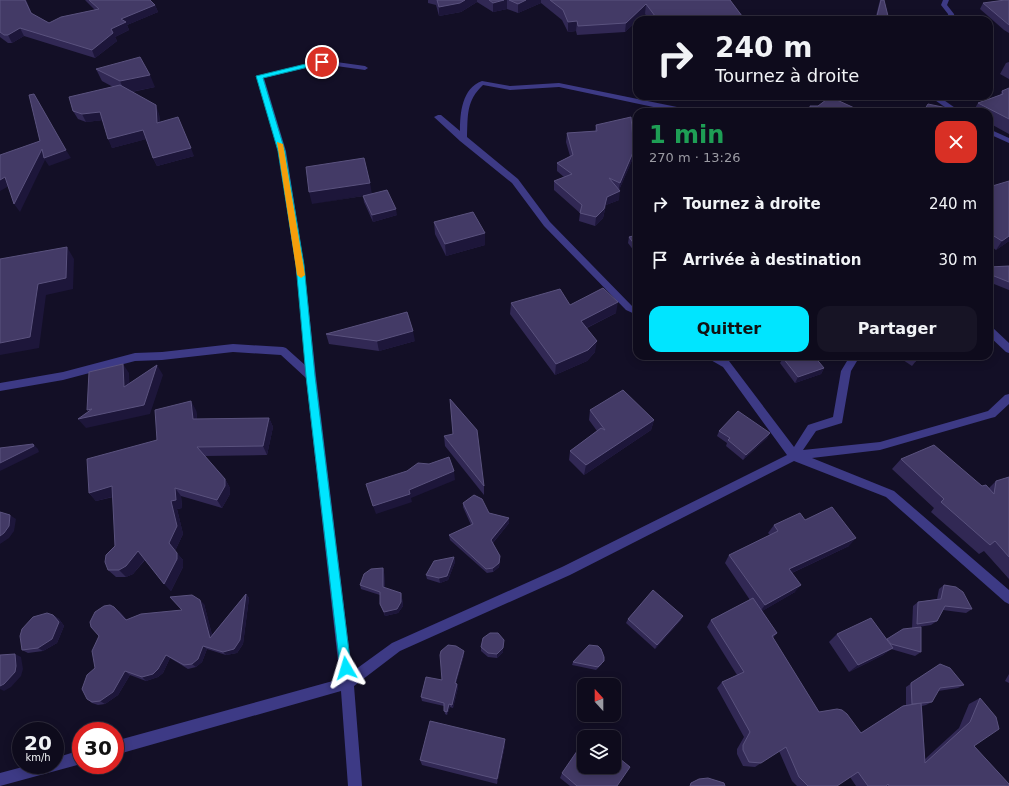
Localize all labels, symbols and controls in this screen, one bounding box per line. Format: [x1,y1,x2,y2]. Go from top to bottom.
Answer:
text: 240 m [715,31,812,64]
icon: right [649,32,701,84]
pin [305,45,339,79]
icon: arrive [311,51,333,73]
text: Tournez à droite [715,65,859,86]
text: 1 min [649,121,724,149]
button: close [935,121,977,163]
text: 270 m · 13:26 [649,150,740,165]
icon: right [649,193,671,215]
text: Tournez à droite [683,195,821,213]
text: 240 m [929,195,977,213]
icon: arrive [649,249,671,271]
text: Arrivée à destination [683,251,861,269]
text: 30 m [939,251,977,269]
button: Quitter [649,306,809,352]
button: Partager [817,306,977,352]
position arrow [325,647,367,689]
north arrow [577,678,621,722]
map controls [577,678,621,774]
speed limit sign: 30 [72,722,124,774]
button: layers [577,730,621,774]
text: 20 [24,731,52,755]
text: km/h [25,752,51,763]

